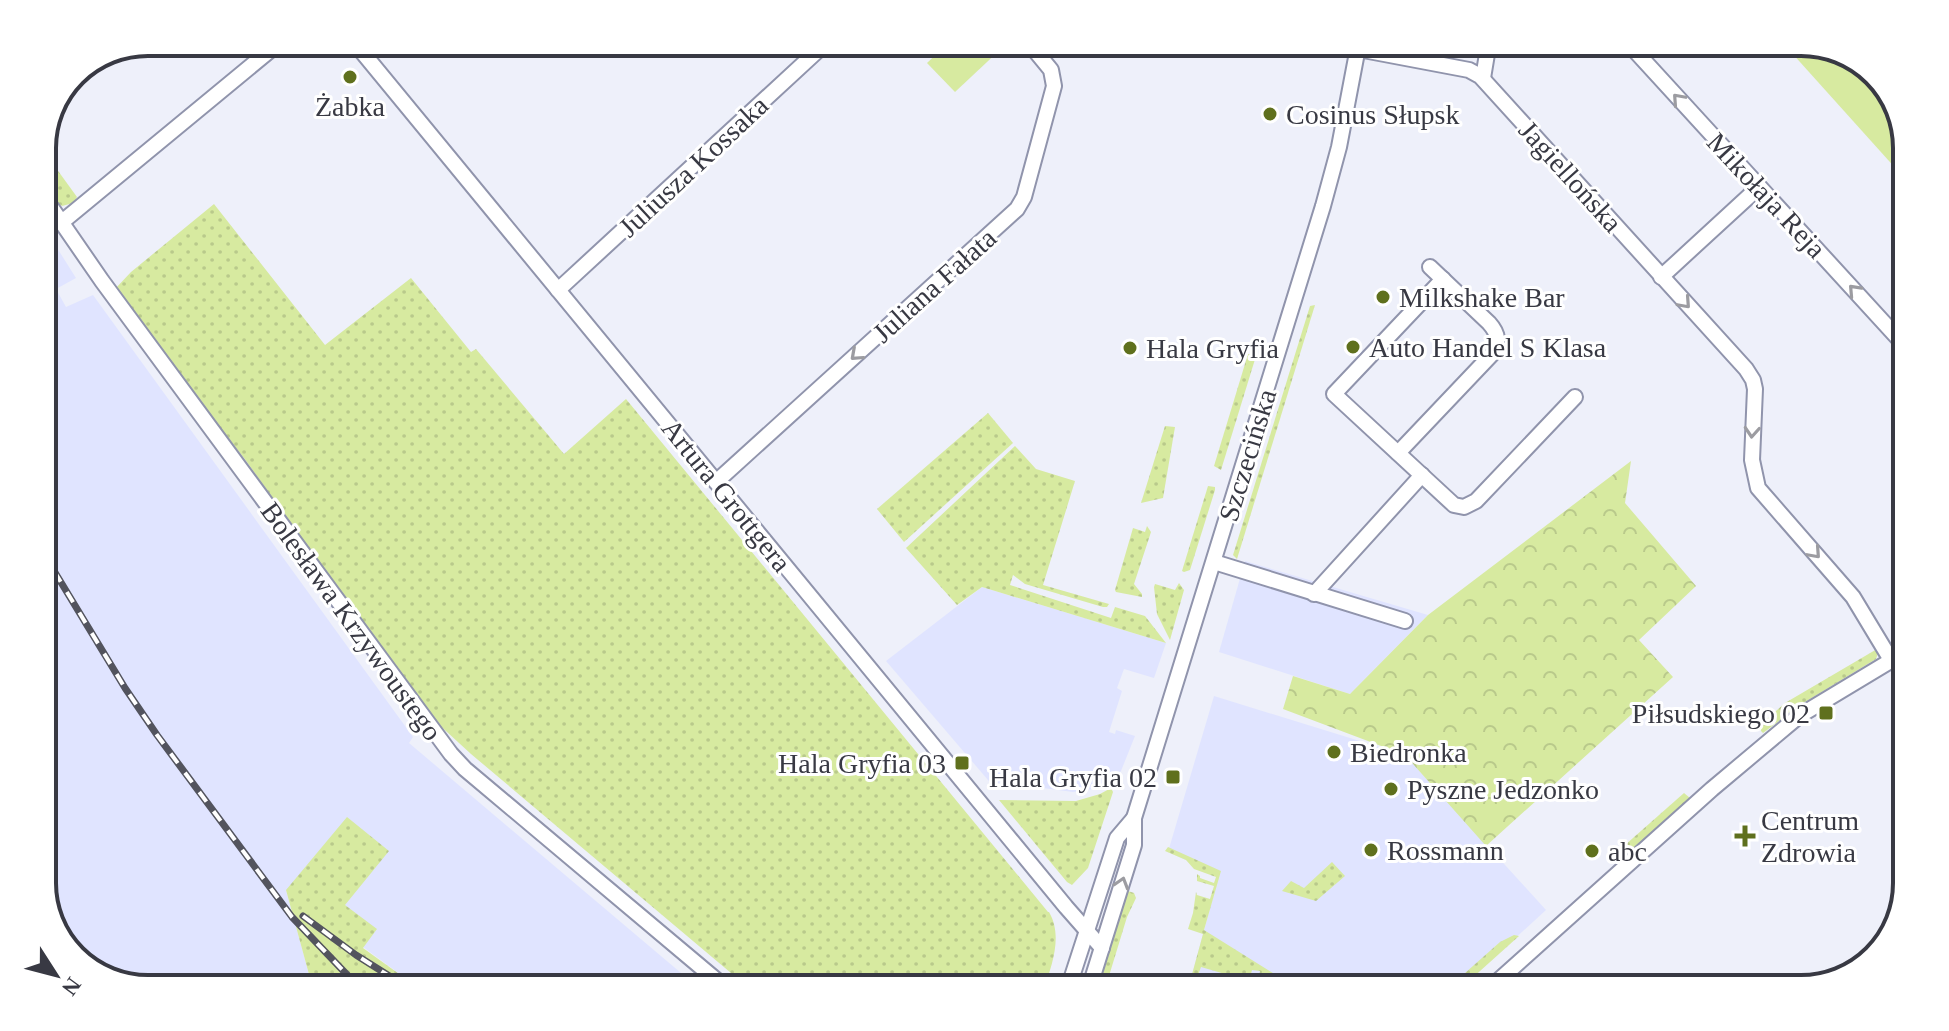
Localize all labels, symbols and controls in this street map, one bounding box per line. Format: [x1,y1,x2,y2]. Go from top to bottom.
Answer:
marker: Żabka [341,68,359,86]
street label: Juliusza Kossaka [613,89,775,243]
place label: Żabka [315,91,386,122]
one-way arrow [1674,93,1688,108]
place label: Cosinus Słupsk [1286,99,1460,130]
marker: Cosinus Słupsk [1261,105,1279,123]
street label: Jagiellońska [1513,115,1629,239]
street label: Mikołaja Reja [1701,126,1833,265]
street label: Juliana Fałata [866,222,1003,349]
place label: Milkshake Bar [1399,282,1565,313]
one-way arrow [1850,285,1864,300]
marker: Milkshake Bar [1374,288,1392,306]
one-way arrow [1675,293,1689,308]
place label: Auto Handel S Klasa [1369,332,1607,363]
place label: Hala Gryfia [1146,333,1280,364]
marker: Auto Handel S Klasa [1344,338,1362,356]
marker: Hala Gryfia [1121,339,1139,357]
one-way arrow [850,346,865,360]
street label: Szczecińska [1213,385,1282,525]
street label: Artura Grottgera [656,413,798,578]
one-way arrow [1744,426,1761,439]
street label: Bolesława Krzywoustego [255,496,448,746]
one-way arrow [1805,544,1819,559]
place label: Piłsudskiego 02 [1632,698,1810,729]
marker: Piłsudskiego 02 [1817,704,1835,722]
place label: Biedronka [1350,737,1467,768]
marker: Biedronka [1325,743,1343,761]
place label: Hala Gryfia 03 [778,748,946,779]
marker: Hala Gryfia 03 [953,754,971,772]
place label: Hala Gryfia 02 [989,762,1157,793]
marker: Hala Gryfia 02 [1164,768,1182,786]
place label: Pyszne Jedzonko [1407,774,1599,805]
marker: Pyszne Jedzonko [1382,780,1400,798]
place label: Centrum Zdrowia [1761,805,1859,868]
marker: Centrum Zdrowia [1736,827,1754,845]
place label: Rossmann [1387,835,1504,866]
place label: abc [1608,836,1647,867]
marker: Rossmann [1362,841,1380,859]
marker: abc [1583,842,1601,860]
one-way arrow [1113,877,1129,891]
north arrow [16,935,96,1015]
text: N [57,973,87,1000]

